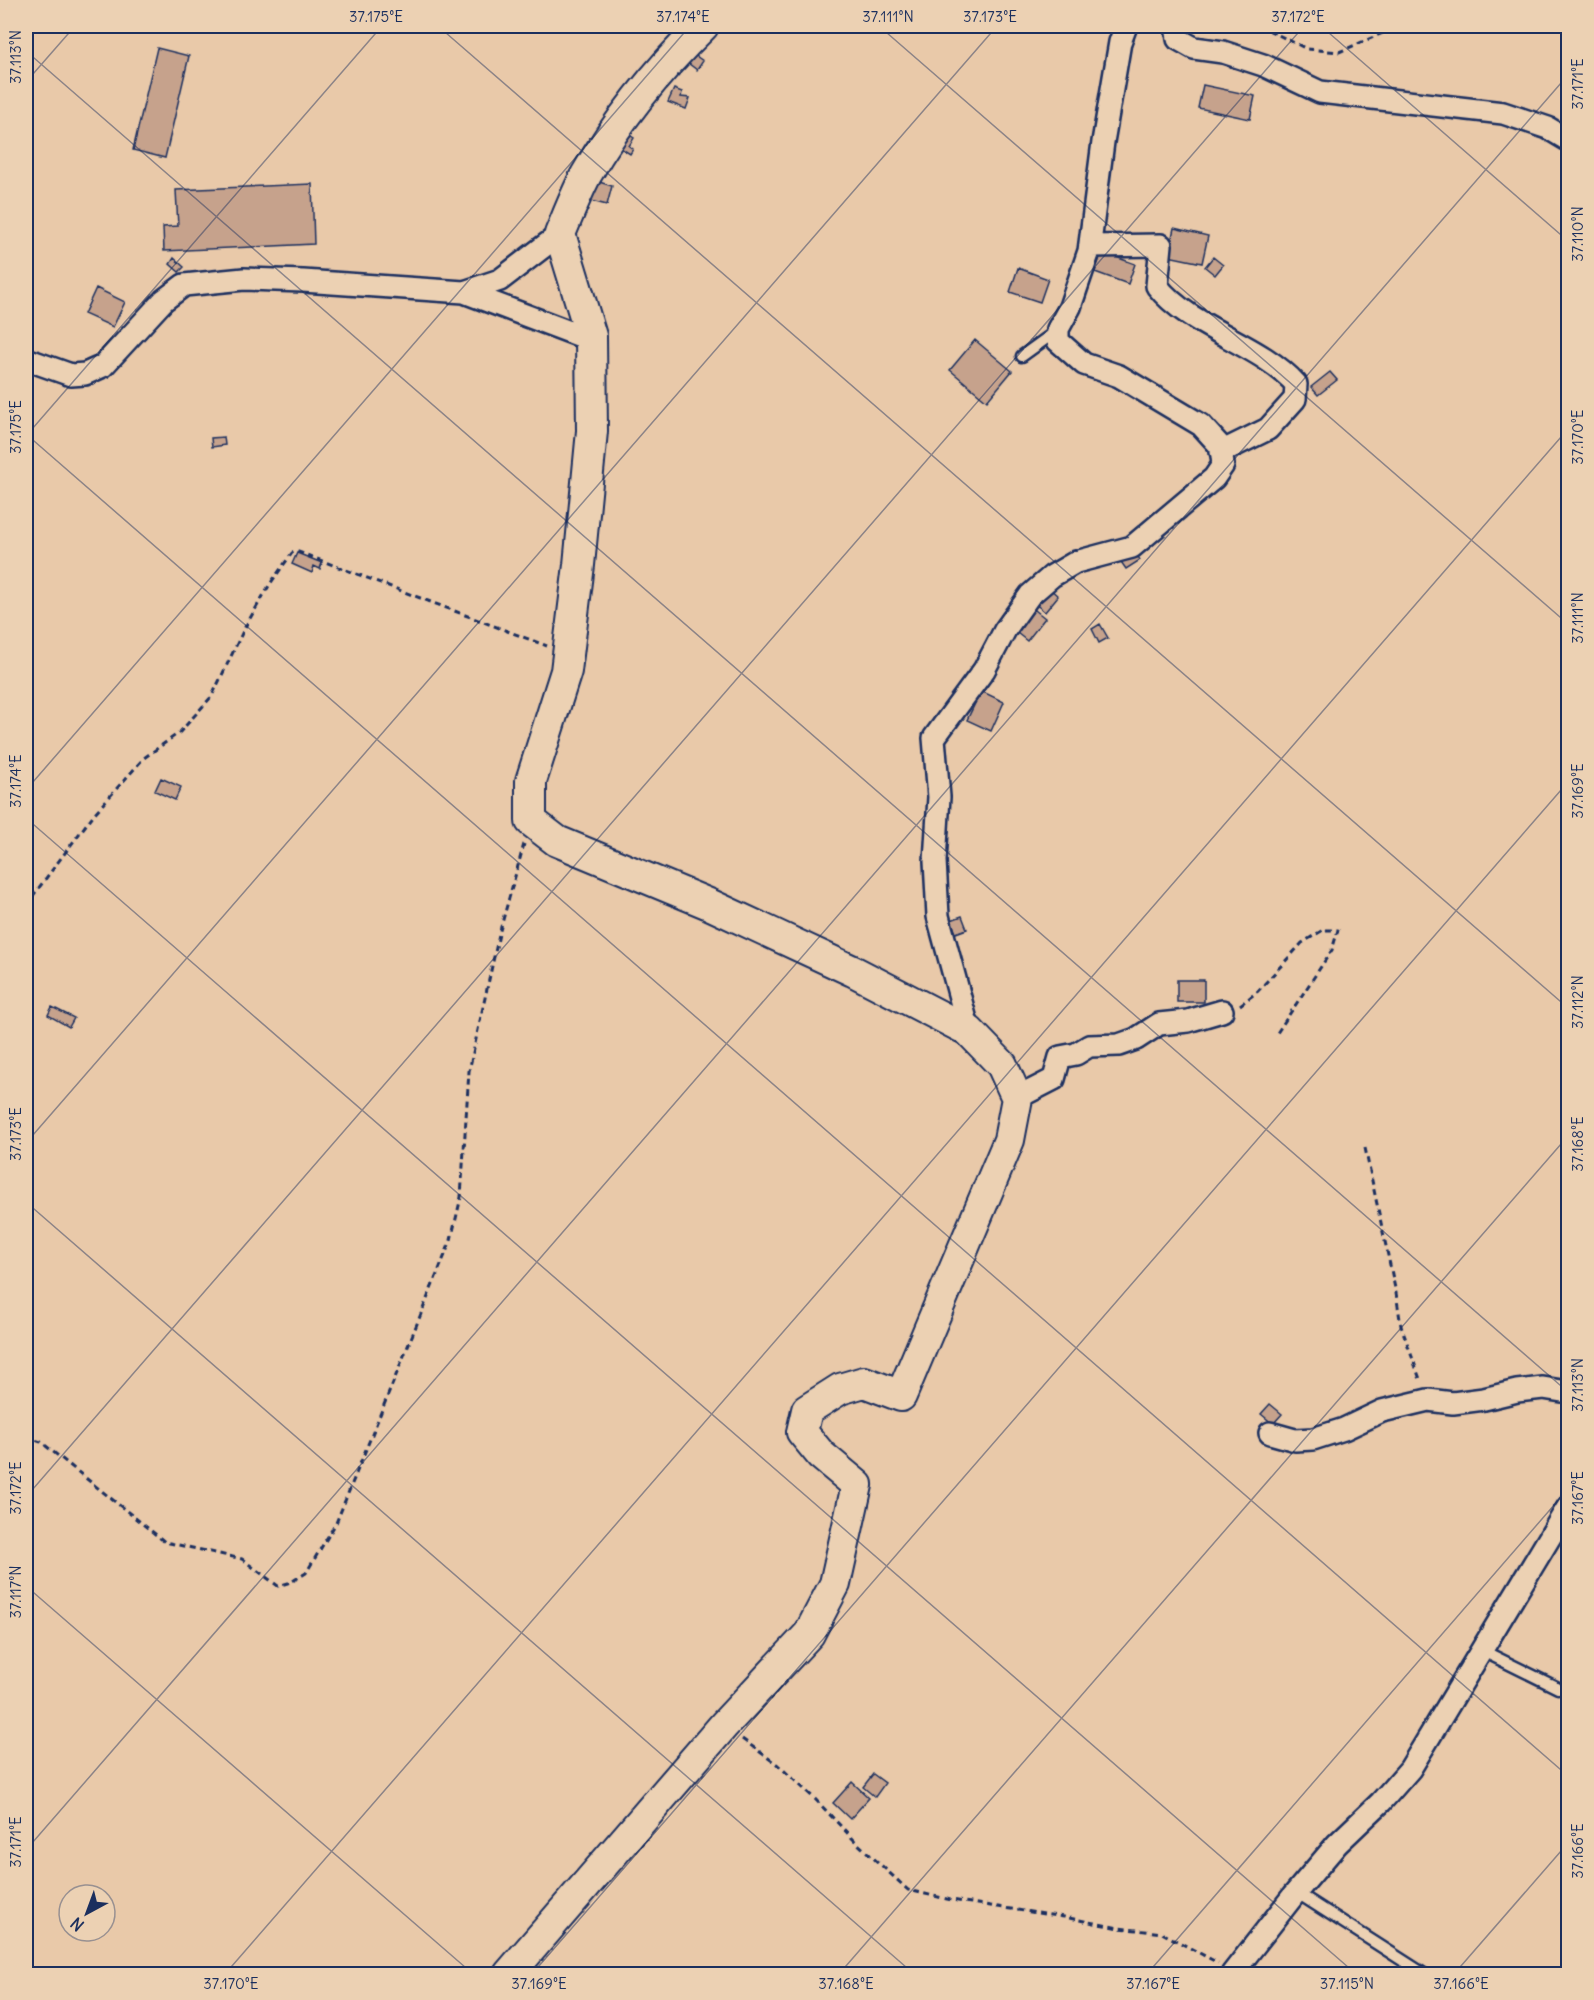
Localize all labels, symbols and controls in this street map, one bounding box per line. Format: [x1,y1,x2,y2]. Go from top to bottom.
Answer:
text: 37.175°E [349,7,403,26]
text: 37.174°E [656,7,710,26]
text: 37.111°N [862,7,914,26]
text: 37.173°E [963,7,1017,26]
text: 37.172°E [1271,7,1325,26]
text: 37.113°N [6,30,25,84]
text: 37.171°E [1568,58,1587,110]
text: 37.110°N [1568,206,1587,262]
text: 37.175°E [6,400,25,454]
text: 37.170°E [1568,409,1587,465]
text: 37.111°N [1568,592,1587,644]
text: 37.174°E [6,754,25,808]
text: 37.169°E [1568,763,1587,819]
text: 37.112°N [1568,975,1587,1029]
text: 37.173°E [6,1107,25,1161]
text: 37.168°E [1568,1116,1587,1172]
text: 37.113°N [1568,1358,1587,1412]
text: 37.172°E [6,1461,25,1515]
text: 37.167°E [1568,1471,1587,1525]
text: 37.117°N [6,1565,25,1619]
text: 37.171°E [6,1816,25,1868]
text: 37.166°E [1568,1823,1587,1879]
north arrow [57,1883,117,1943]
text: N [66,1913,88,1935]
text: 37.170°E [203,1974,259,1993]
text: 37.169°E [511,1974,567,1993]
text: 37.168°E [818,1974,874,1993]
text: 37.167°E [1126,1974,1180,1993]
text: 37.115°N [1320,1974,1374,1993]
text: 37.166°E [1433,1974,1489,1993]

